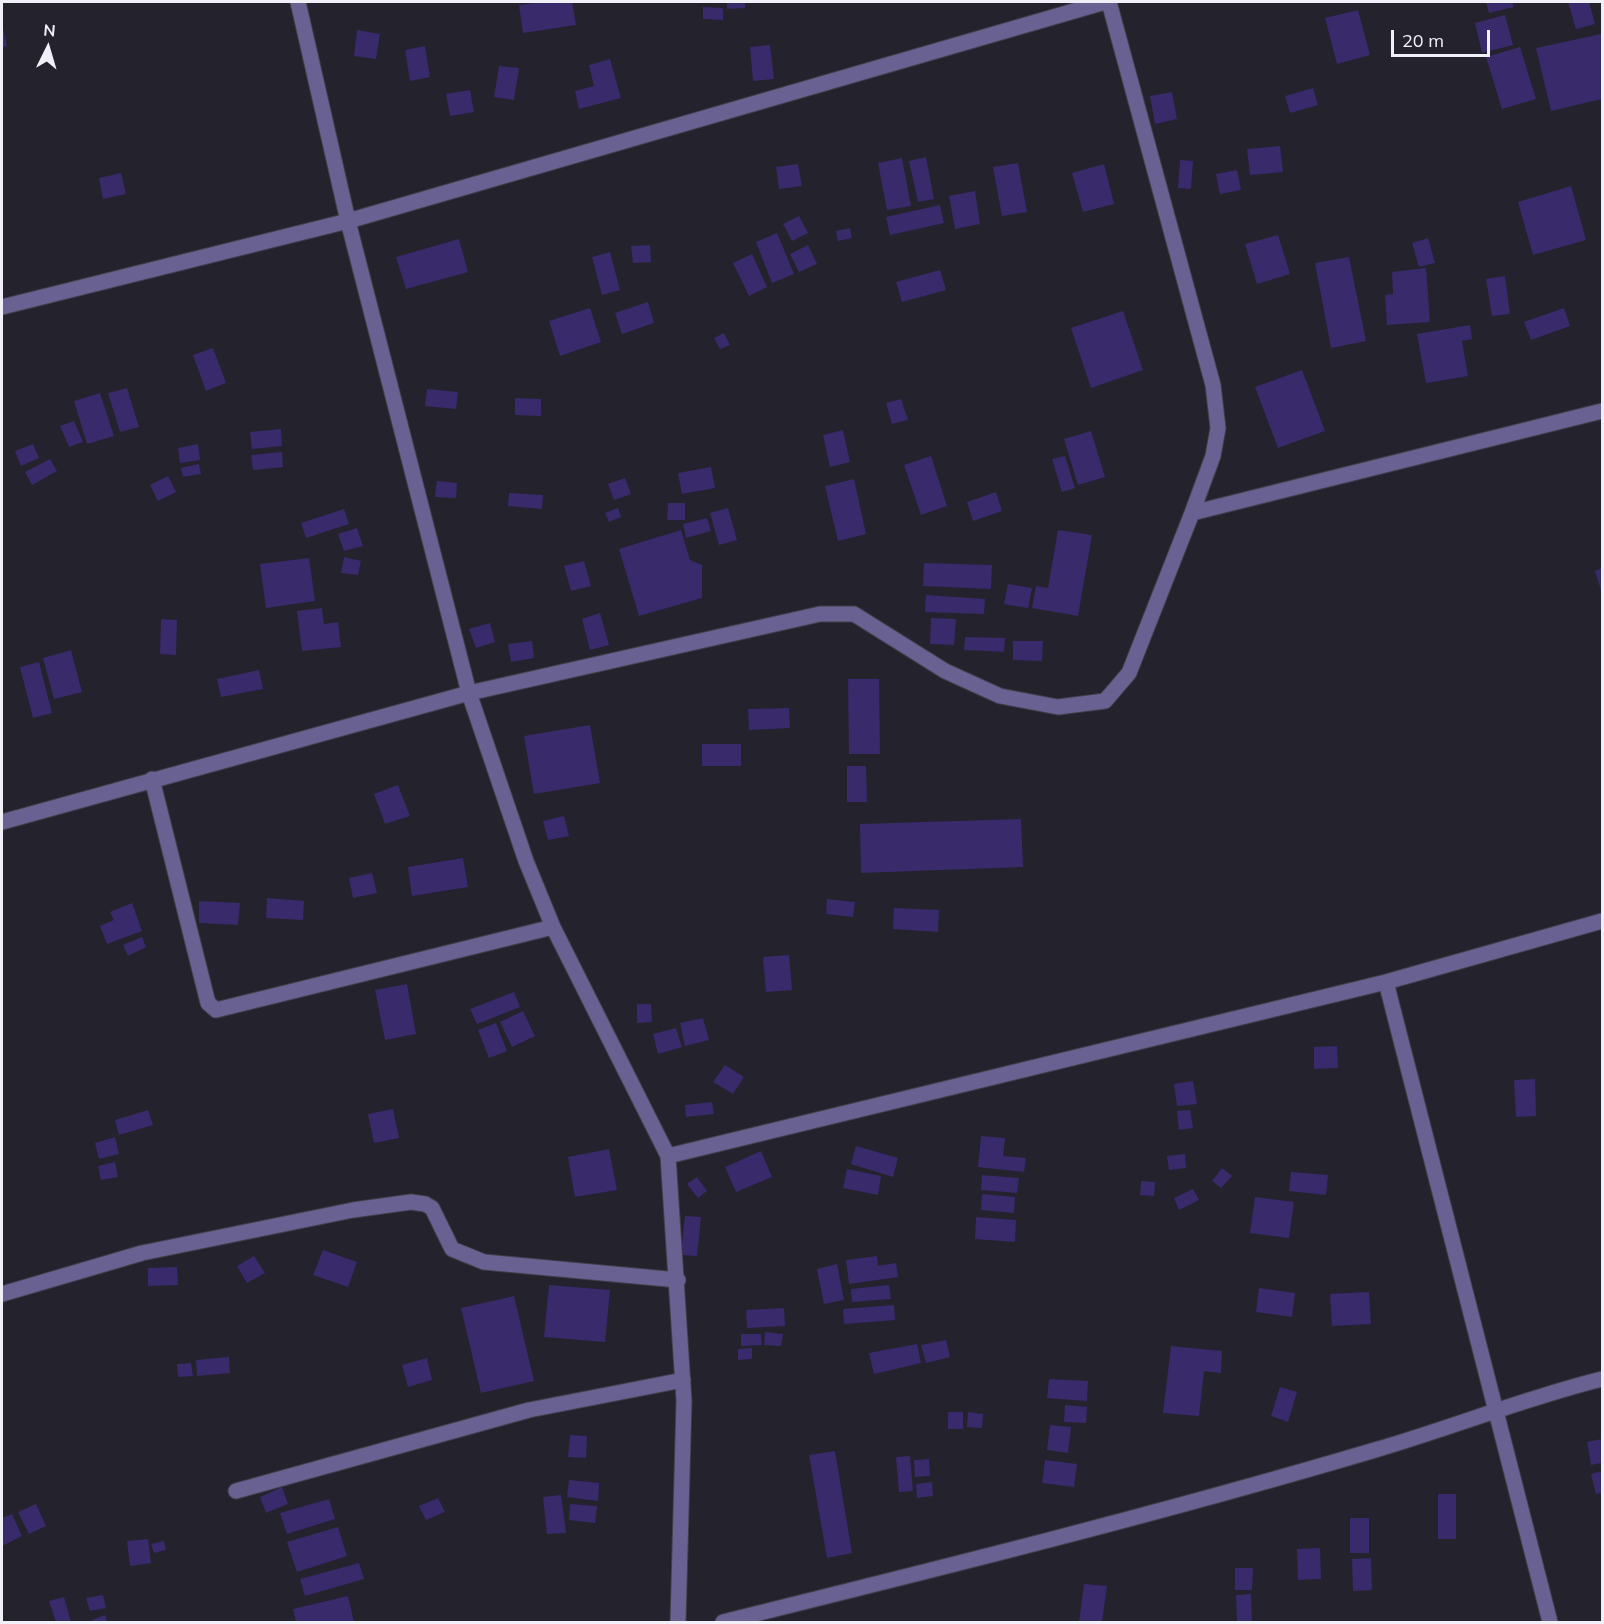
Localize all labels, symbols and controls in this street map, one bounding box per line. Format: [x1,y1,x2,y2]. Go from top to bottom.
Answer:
north arrow [18,18,78,78]
scale bar [1394,18,1493,56]
text: N [43,20,56,41]
text: 20 m [1402,29,1444,52]

